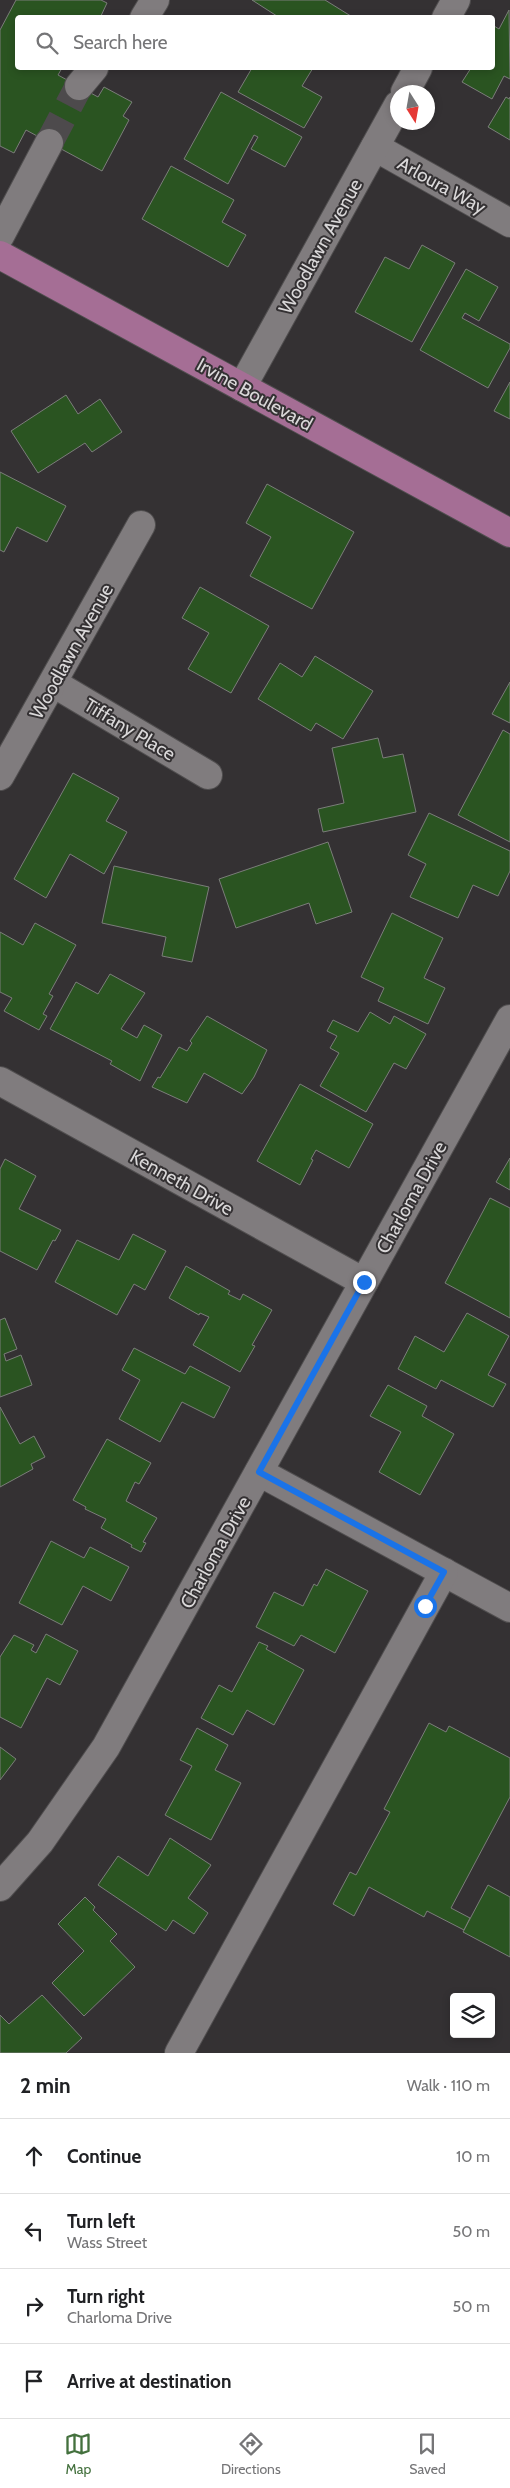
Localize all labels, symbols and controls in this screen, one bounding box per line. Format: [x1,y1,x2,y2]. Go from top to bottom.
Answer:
search box [15,15,495,70]
icon: search [33,29,61,57]
text: Search here [73,31,167,54]
north arrow [390,85,435,130]
street label: Arloura Way [394,152,490,219]
street label: Woodlawn Avenue [274,174,367,318]
street label: Irvine Boulevard [193,353,317,436]
street label: Woodlawn Avenue [25,579,118,723]
street label: Tiffany Place [80,693,180,766]
street label: Charloma Drive [371,1137,452,1257]
street label: Kenneth Drive [126,1145,238,1220]
route end [353,1271,376,1294]
street label: Charloma Drive [175,1492,256,1612]
route start [414,1595,437,1618]
map controls [450,1993,495,2038]
button: layers [450,1993,495,2038]
text: 2 min [20,2073,71,2098]
text: Walk · 110 m [407,2076,490,2095]
icon: ahead [20,2142,48,2170]
text: Continue [67,2145,141,2168]
text: 10 m [456,2147,490,2166]
text: Turn left [67,2210,135,2233]
icon: left [20,2217,48,2245]
text: 50 m [453,2222,490,2241]
text: Wass Street [67,2233,147,2252]
text: Turn right [67,2285,145,2308]
icon: right [20,2292,48,2320]
text: 50 m [453,2297,490,2316]
text: Charloma Drive [67,2308,172,2327]
icon: arrive [20,2367,48,2395]
text: Arrive at destination [67,2370,231,2393]
tab: Map [64,2430,92,2478]
tab: Directions [221,2430,281,2478]
tab: Saved [409,2430,446,2478]

